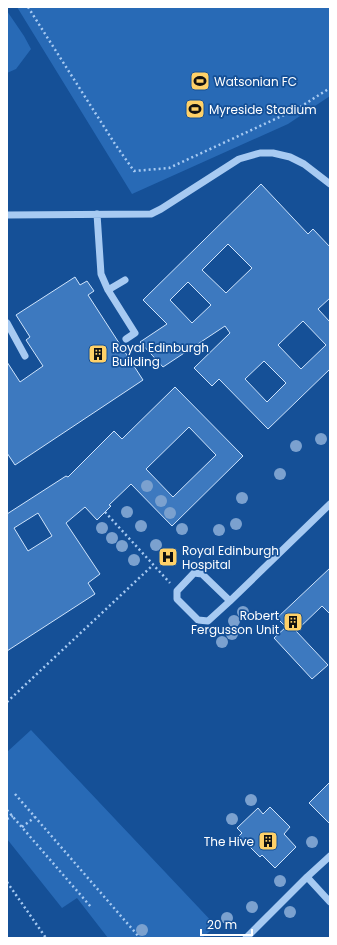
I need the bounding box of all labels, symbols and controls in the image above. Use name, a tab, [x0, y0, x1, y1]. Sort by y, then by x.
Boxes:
sports icon: Watsonian FC	[189, 70, 211, 92]
place label: Watsonian FC	[214, 73, 297, 90]
sports icon: Myreside Stadium	[184, 98, 206, 120]
place label: Myreside Stadium	[209, 101, 317, 118]
place label: Royal Edinburgh Building	[112, 339, 209, 370]
building icon: Royal Edinburgh Building	[87, 343, 109, 365]
place label: Royal Edinburgh Hospital	[182, 542, 279, 573]
hospital icon: Royal Edinburgh Hospital	[157, 546, 179, 568]
place label: Robert Fergusson Unit	[191, 607, 279, 638]
building icon: Robert Fergusson Unit	[282, 611, 304, 633]
building icon: The Hive	[257, 830, 279, 852]
place label: The Hive	[204, 833, 254, 850]
scale bar	[201, 911, 252, 937]
text: 20 m	[207, 916, 237, 933]

